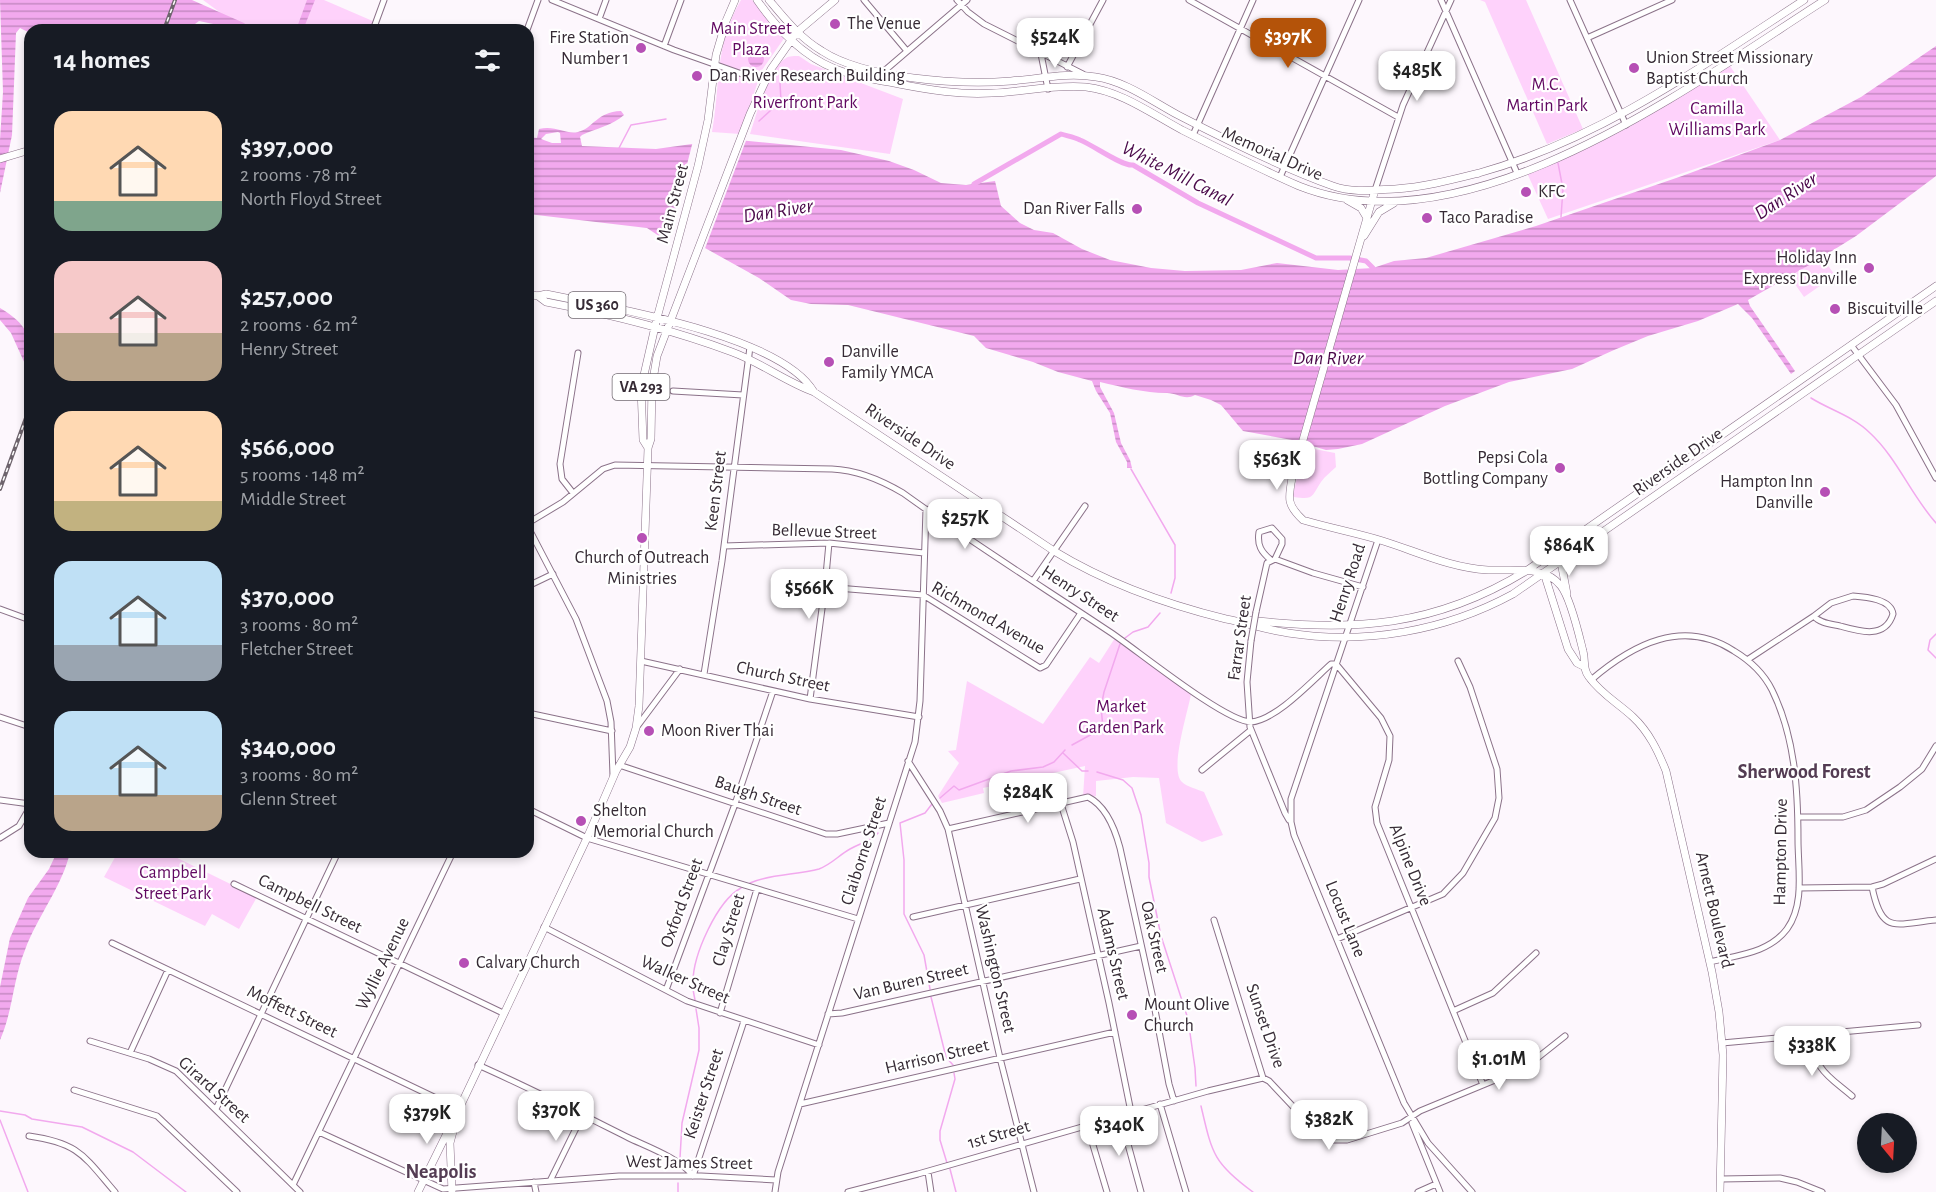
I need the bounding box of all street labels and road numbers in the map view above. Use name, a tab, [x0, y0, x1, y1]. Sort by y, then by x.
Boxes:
street label: Memorial Drive	[1219, 124, 1325, 184]
street label: Main Street	[654, 162, 692, 246]
road number: US 360	[568, 292, 626, 318]
road number: VA 293	[612, 374, 670, 400]
street label: Riverside Drive	[862, 400, 958, 474]
street label: Riverside Drive	[1630, 425, 1726, 499]
street label: Keen Street	[702, 450, 730, 532]
street label: Bellevue Street	[771, 521, 877, 543]
street label: Henry Road	[1327, 541, 1369, 625]
street label: Henry Street	[1038, 562, 1122, 626]
street label: Richmond Avenue	[928, 578, 1048, 658]
street label: Farrar Street	[1225, 594, 1255, 682]
street label: Church Street	[735, 658, 832, 696]
street label: Baugh Street	[712, 773, 804, 819]
street label: Claiborne Street	[838, 794, 890, 908]
street label: Hampton Drive	[1771, 798, 1791, 906]
street label: Alpine Drive	[1385, 822, 1435, 908]
street label: Arnett Boulevard	[1692, 850, 1736, 970]
street label: Oxford Street	[658, 856, 707, 950]
street label: Campbell Street	[255, 871, 365, 937]
street label: Locust Lane	[1322, 878, 1368, 960]
street label: Clay Street	[709, 891, 749, 968]
street label: Oak Street	[1137, 899, 1171, 975]
street label: Washington Street	[972, 903, 1019, 1035]
street label: Adams Street	[1094, 906, 1132, 1002]
street label: Wyllie Avenue	[353, 915, 413, 1013]
street label: Walker Street	[638, 952, 732, 1008]
street label: Van Buren Street	[852, 960, 970, 1004]
street label: Moffett Street	[244, 982, 340, 1042]
street label: Sunset Drive	[1242, 982, 1288, 1070]
street label: Harrison Street	[883, 1036, 991, 1078]
street label: Keister Street	[681, 1046, 727, 1141]
street label: Girard Street	[175, 1053, 253, 1127]
street label: 1st Street	[966, 1117, 1032, 1152]
street label: West James Street	[625, 1153, 753, 1173]

